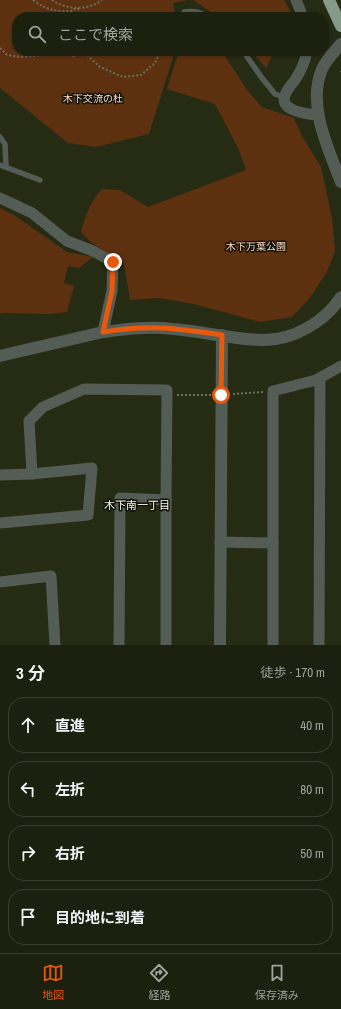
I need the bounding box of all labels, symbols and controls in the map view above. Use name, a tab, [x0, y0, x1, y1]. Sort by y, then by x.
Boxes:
search box	[12, 12, 329, 56]
icon: search	[26, 23, 48, 45]
text: ここで検索	[58, 24, 133, 45]
park label: 木下交流の杜	[63, 92, 123, 105]
park label: 木下万葉公園	[226, 240, 286, 253]
route end	[104, 253, 122, 271]
route start	[212, 386, 230, 404]
district label: 木下南一丁目	[104, 498, 170, 512]
text: 3 分	[16, 661, 45, 684]
text: 徒歩 · 170 m	[260, 664, 325, 681]
icon: ahead	[17, 714, 39, 736]
text: 直進	[55, 715, 85, 736]
text: 40 m	[300, 717, 324, 734]
icon: left	[17, 778, 39, 800]
text: 左折	[55, 779, 85, 800]
text: 80 m	[300, 781, 324, 798]
icon: right	[17, 842, 39, 864]
text: 右折	[55, 843, 85, 864]
text: 50 m	[300, 845, 324, 862]
icon: arrive	[17, 906, 39, 928]
text: 目的地に到着	[55, 907, 145, 928]
tab: 地図	[42, 962, 64, 1002]
tab: 経路	[148, 962, 170, 1002]
tab: 保存済み	[255, 962, 299, 1002]

